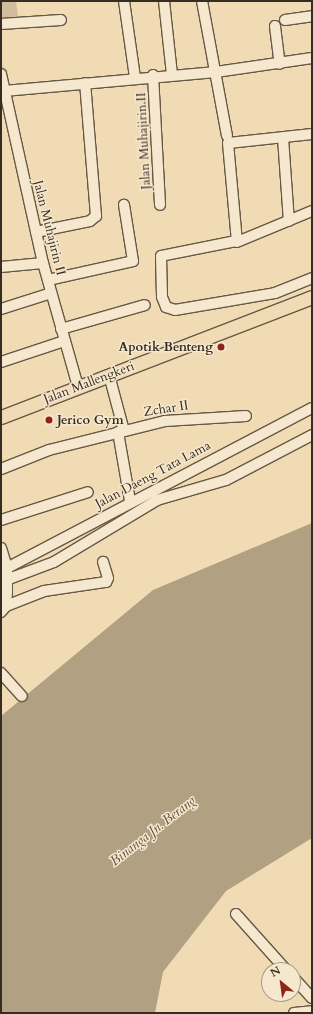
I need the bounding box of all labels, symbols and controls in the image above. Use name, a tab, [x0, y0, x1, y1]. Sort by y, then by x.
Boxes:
street label: Jalan Muhajirin.II	[134, 92, 154, 190]
street label: Jalan Muhajirin II	[30, 179, 68, 277]
place label: Apotik Benteng	[118, 339, 213, 355]
marker: Apotik Benteng	[216, 342, 226, 352]
street label: Jalan Mallengkeri	[41, 358, 137, 408]
street label: Zchar II	[143, 398, 189, 420]
place label: Jerico Gym	[57, 412, 124, 428]
marker: Jerico Gym	[44, 415, 54, 425]
street label: Jalan Daeng Tata Lama	[93, 438, 213, 512]
water label: Binanga Jn. Berang	[107, 792, 199, 870]
north arrow	[261, 962, 301, 1002]
text: N	[268, 963, 283, 981]

